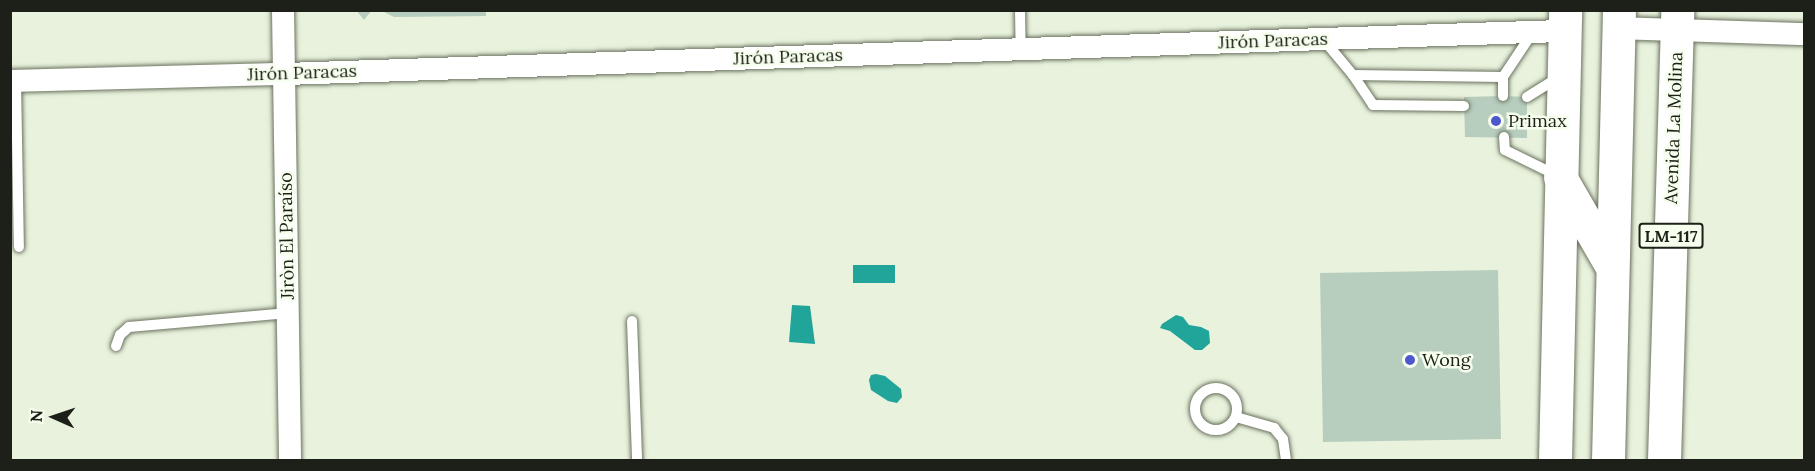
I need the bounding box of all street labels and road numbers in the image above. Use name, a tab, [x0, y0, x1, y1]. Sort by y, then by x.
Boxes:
street label: Jirón Paracas	[1218, 28, 1328, 54]
street label: Jirón Paracas	[733, 44, 843, 70]
street label: Avenida La Molina	[1661, 51, 1687, 205]
street label: Jirón Paracas	[247, 60, 357, 86]
street label: Jiròn El Paraíso	[275, 172, 299, 300]
road number: LM-117	[1638, 223, 1704, 249]

